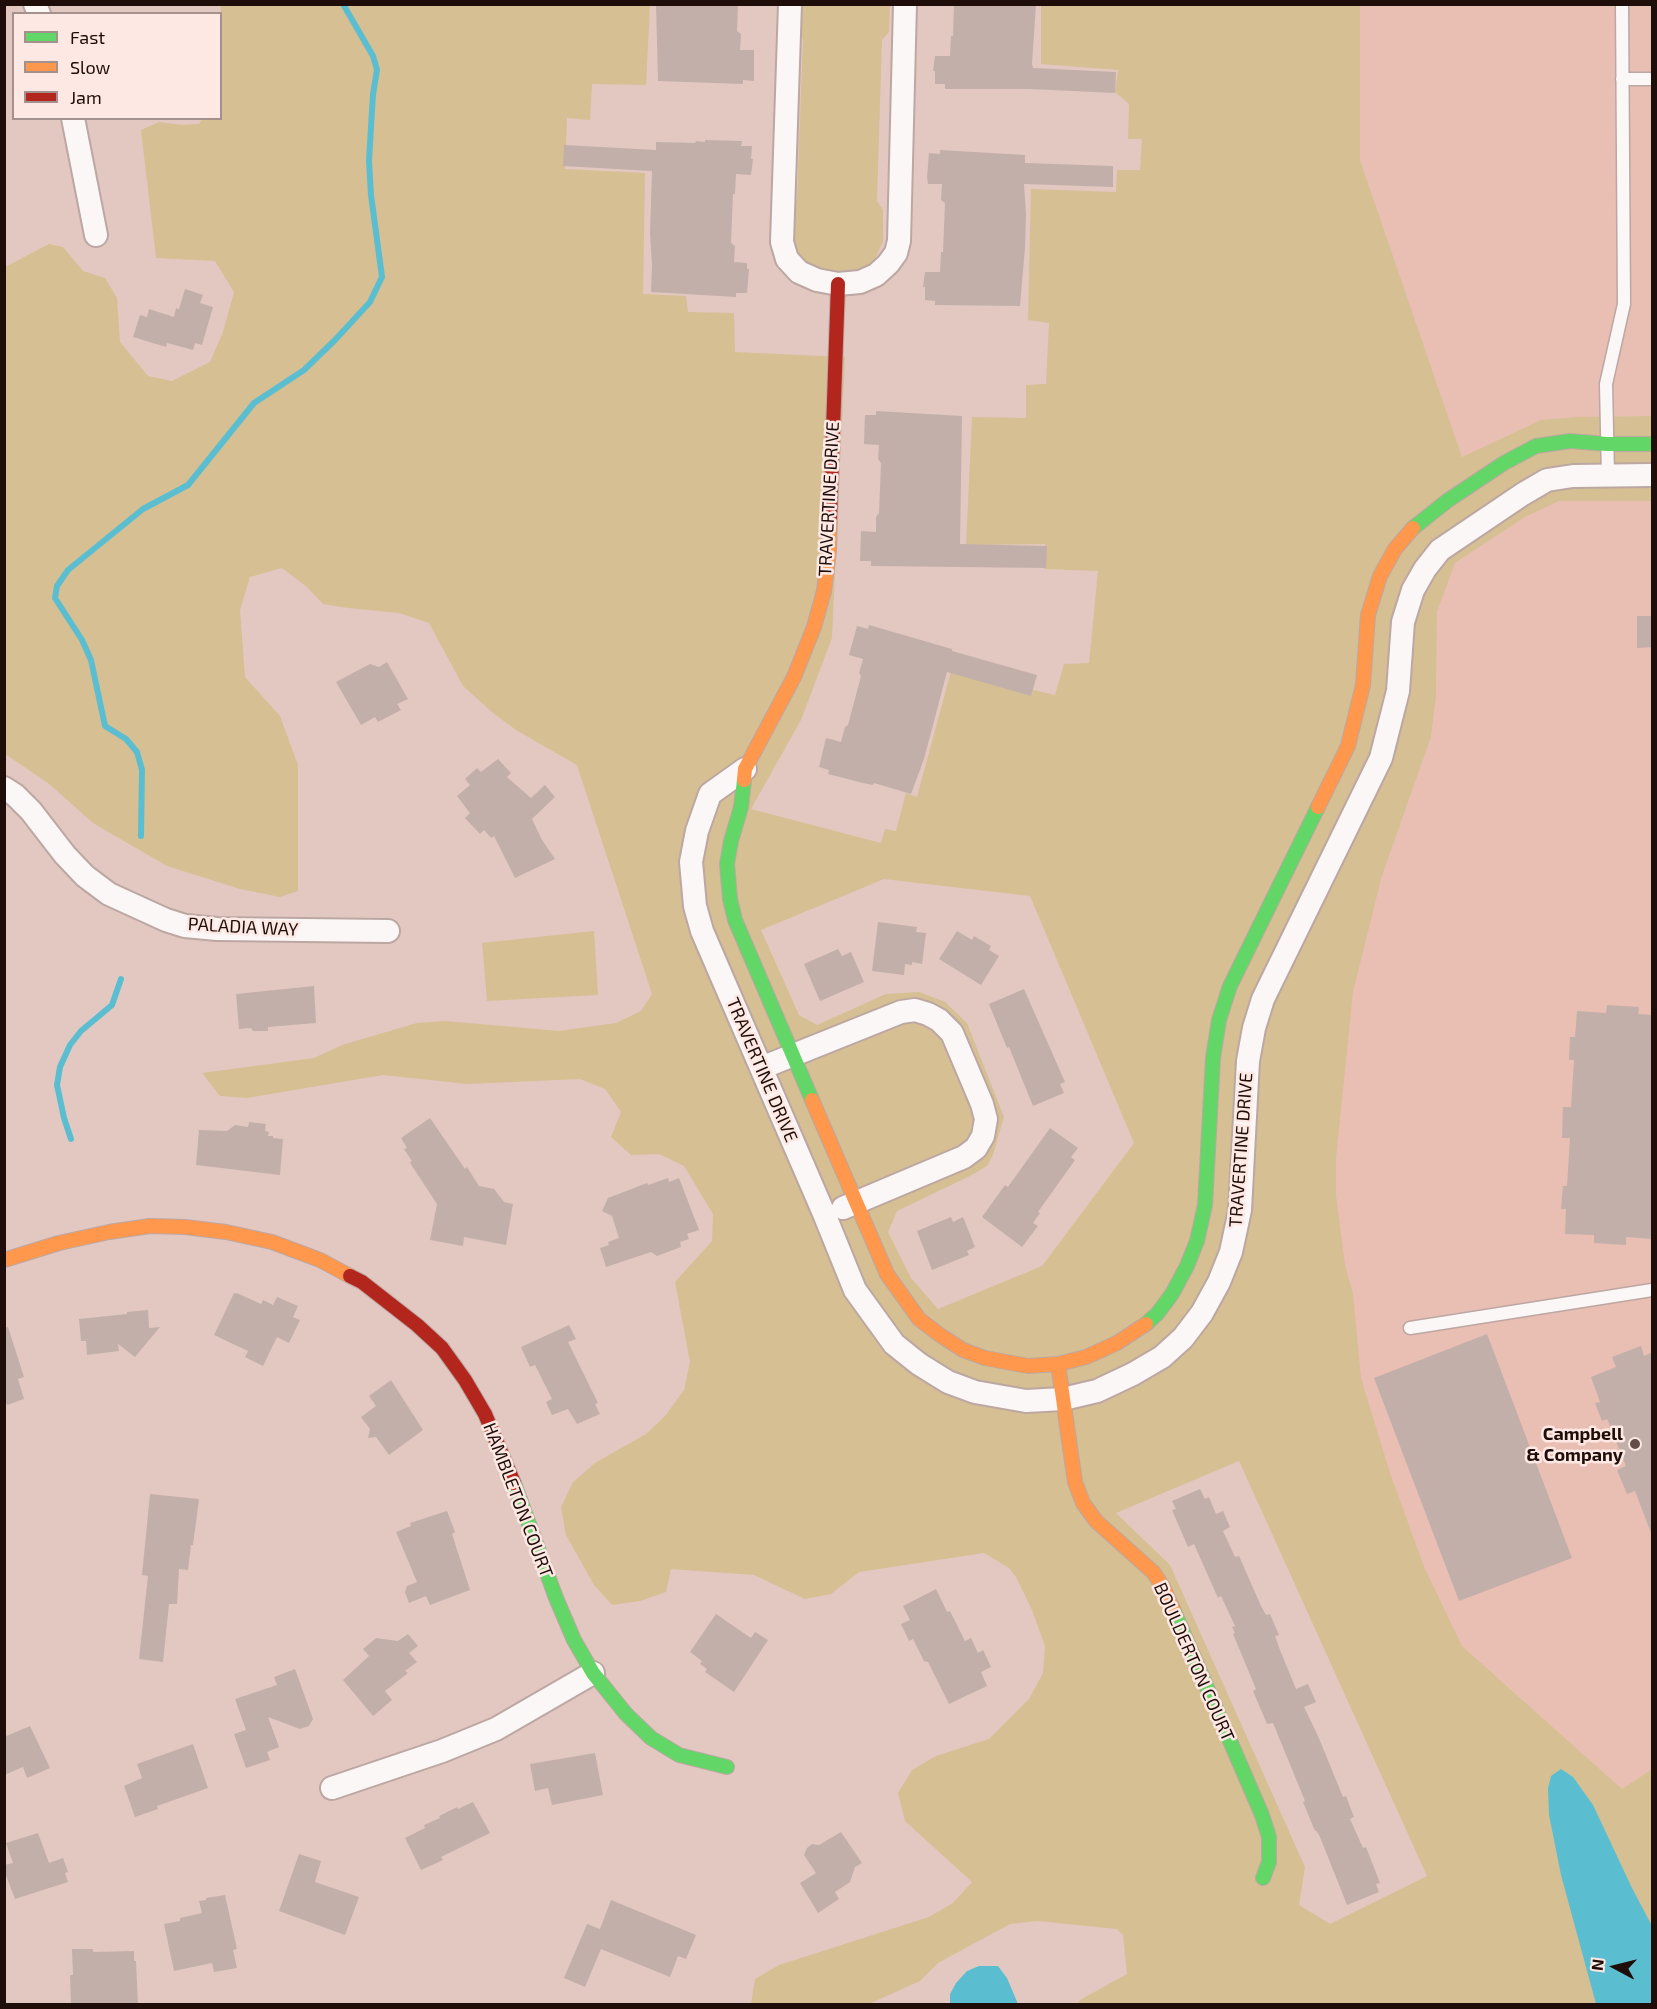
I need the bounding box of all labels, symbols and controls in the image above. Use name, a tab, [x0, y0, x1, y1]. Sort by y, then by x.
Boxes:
legend	[12, 12, 222, 120]
text: Fast	[70, 26, 105, 48]
text: Slow	[70, 56, 110, 78]
text: Jam	[70, 86, 102, 108]
street label: TRAVERTINE DRIVE	[814, 421, 844, 577]
street label: PALADIA WAY	[187, 913, 299, 941]
street label: TRAVERTINE DRIVE	[722, 994, 802, 1146]
street label: TRAVERTINE DRIVE	[1225, 1072, 1257, 1228]
street label: HAMBLETON COURT	[479, 1420, 557, 1580]
place label: Campbell & Company	[1526, 1423, 1623, 1466]
marker: Campbell & Company	[1628, 1437, 1642, 1451]
street label: BOULDERTON COURT	[1149, 1579, 1239, 1745]
north arrow	[1585, 1937, 1645, 1997]
text: N	[1587, 1958, 1607, 1972]

